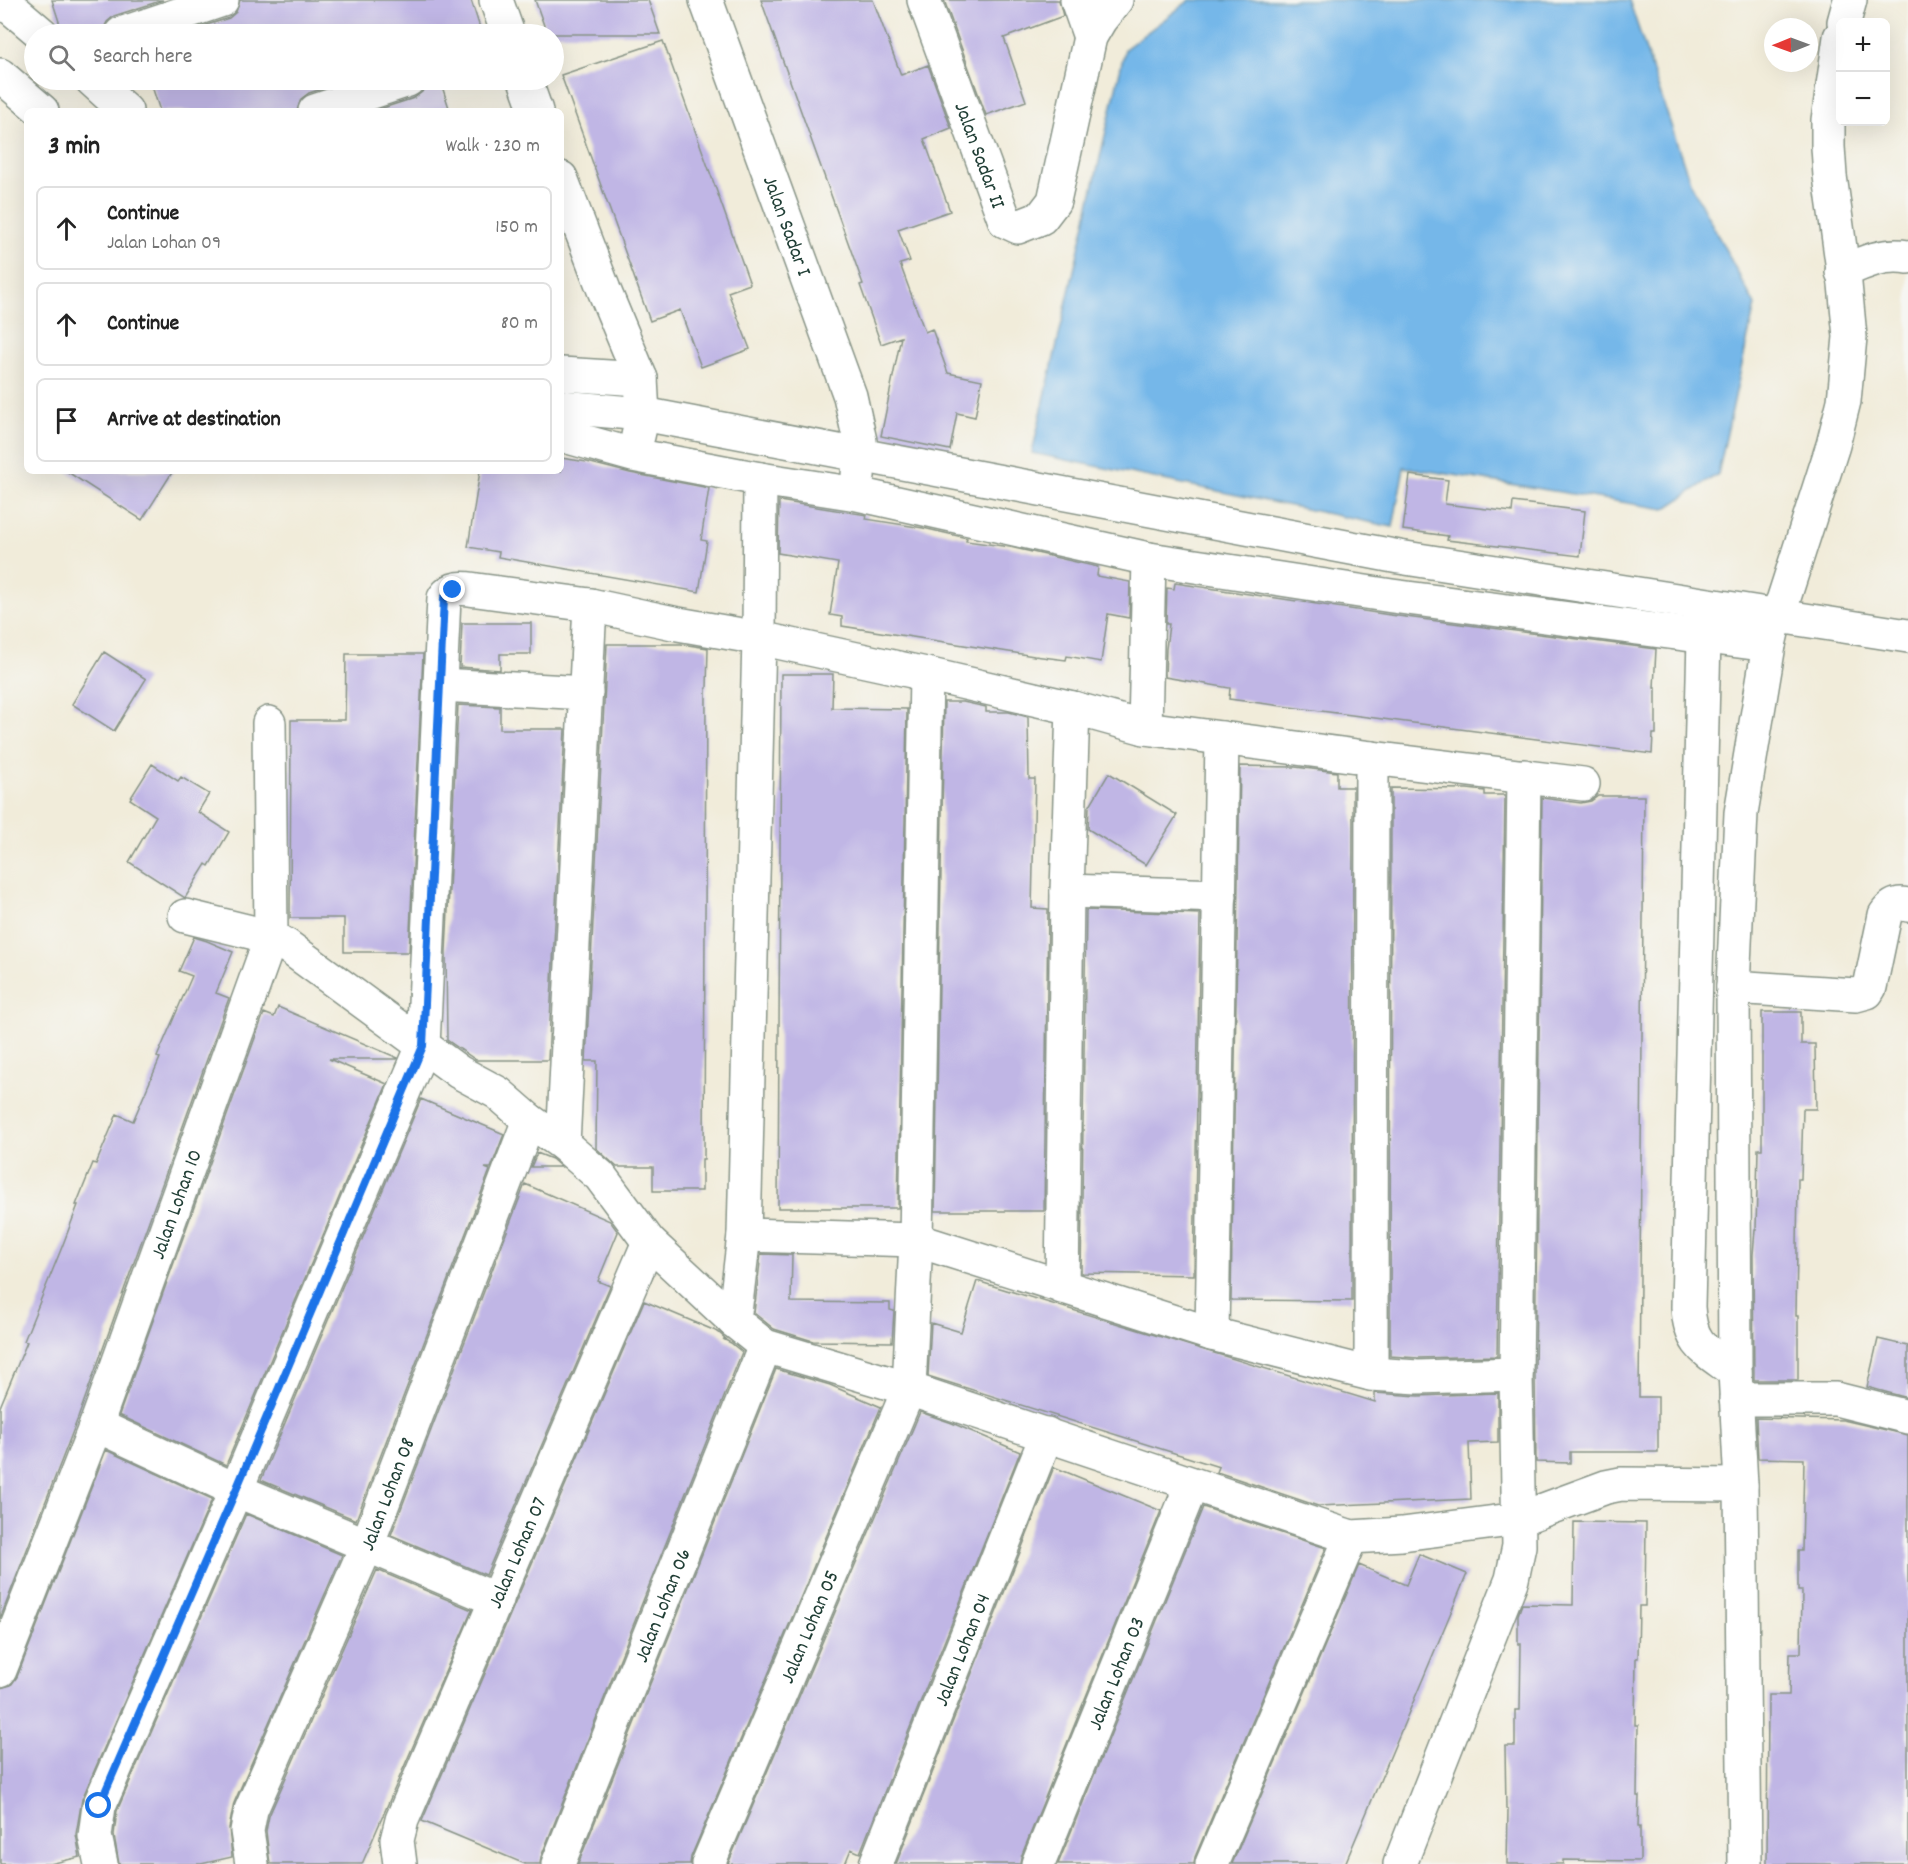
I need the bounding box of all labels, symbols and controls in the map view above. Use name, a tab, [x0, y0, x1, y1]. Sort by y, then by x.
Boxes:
north arrow	[1764, 18, 1818, 72]
map controls	[1836, 18, 1890, 126]
button: +	[1836, 18, 1890, 72]
search box	[24, 24, 564, 90]
icon: search	[45, 41, 78, 74]
text: Search here	[93, 42, 192, 73]
button: −	[1836, 72, 1890, 126]
street label: Jalan Sadar II	[945, 99, 1011, 214]
text: 3 min	[48, 129, 100, 166]
text: Walk · 230 m	[446, 133, 540, 161]
street label: Jalan Sadar I	[753, 172, 817, 281]
text: Continue	[107, 199, 179, 230]
icon: ahead	[50, 212, 83, 245]
text: 150 m	[495, 214, 538, 242]
text: Jalan Lohan 09	[107, 230, 221, 258]
icon: ahead	[50, 308, 83, 341]
text: Continue	[107, 309, 179, 340]
text: 80 m	[501, 310, 538, 338]
icon: arrive	[50, 404, 83, 437]
text: Arrive at destination	[107, 405, 281, 436]
route end	[439, 576, 465, 602]
street label: Jalan Lohan 10	[145, 1146, 212, 1264]
street label: Jalan Lohan 08	[354, 1434, 425, 1556]
street label: Jalan Lohan 07	[482, 1493, 556, 1614]
street label: Jalan Lohan 06	[628, 1544, 701, 1668]
street label: Jalan Lohan 05	[774, 1566, 849, 1689]
street label: Jalan Lohan 04	[928, 1590, 1000, 1711]
street label: Jalan Lohan 03	[1082, 1613, 1155, 1735]
route start	[85, 1792, 111, 1818]

